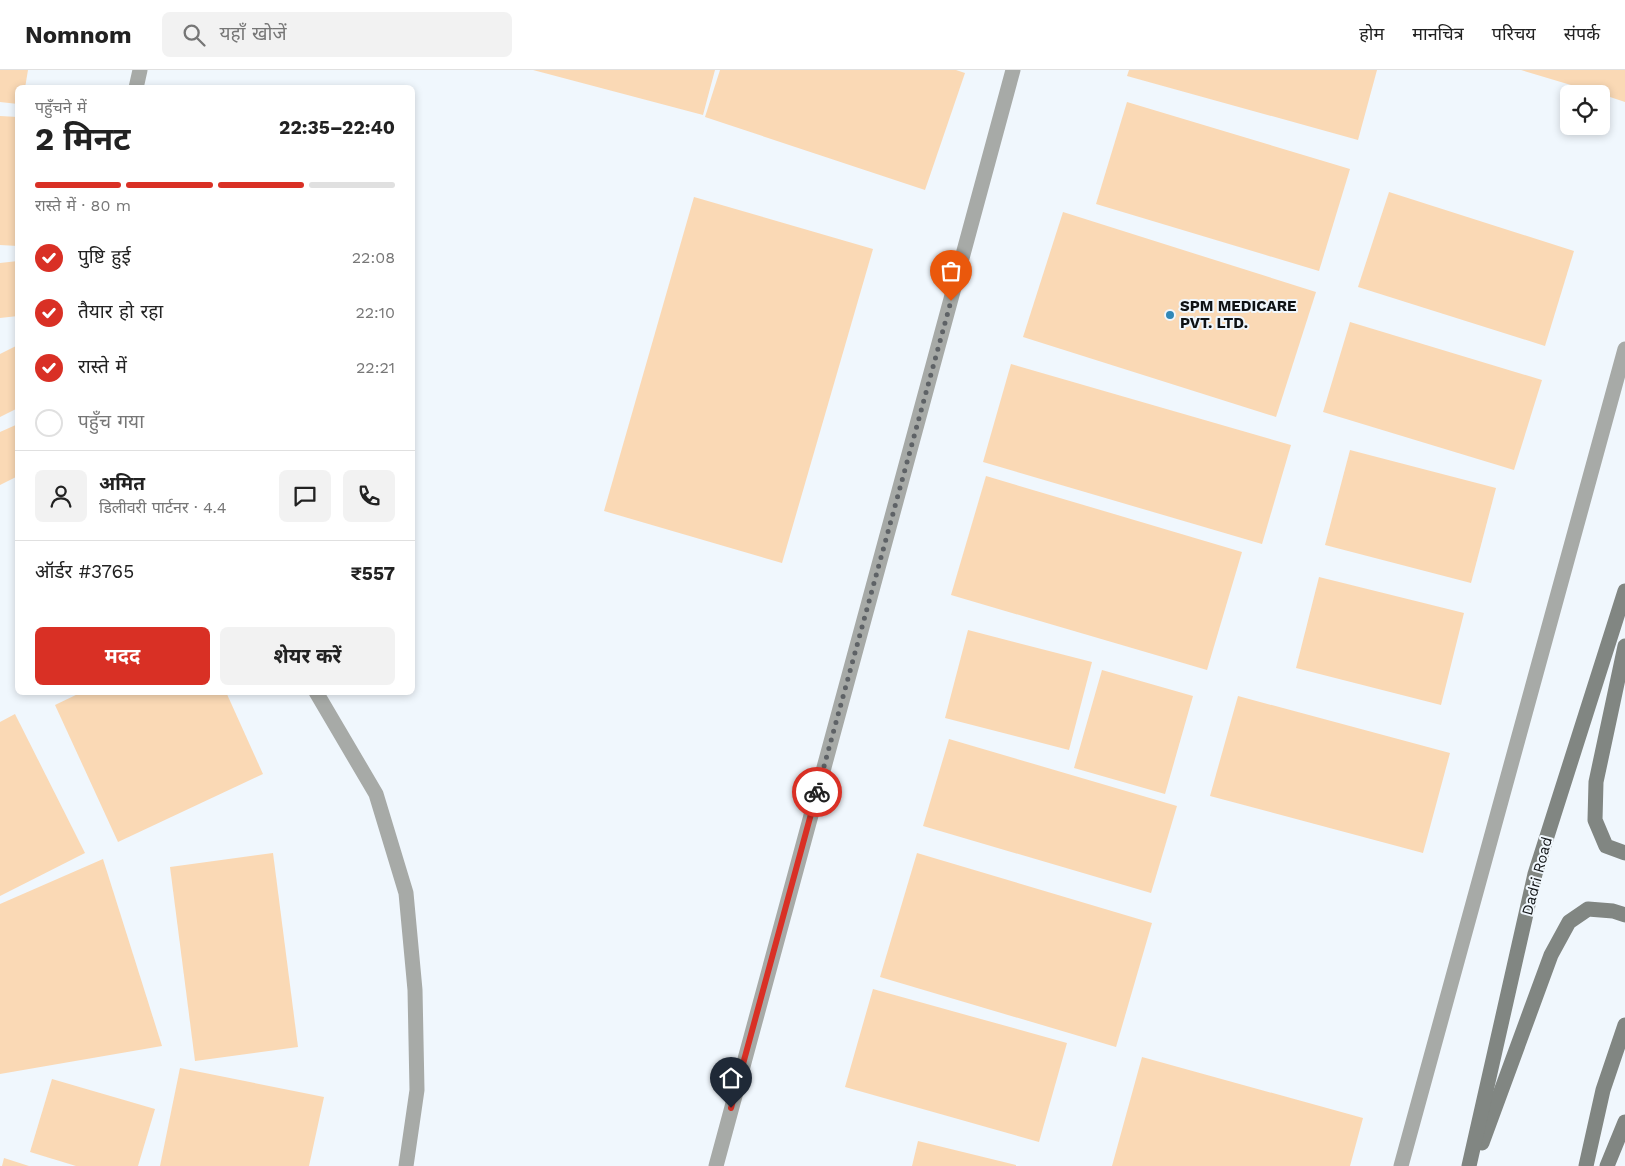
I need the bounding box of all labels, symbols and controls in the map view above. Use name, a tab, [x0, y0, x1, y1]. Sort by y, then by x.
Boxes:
search box	[162, 12, 512, 57]
text: Nomnom	[25, 21, 132, 49]
icon: search	[180, 21, 208, 49]
text: यहाँ खोजें	[220, 22, 287, 45]
text: होम	[1359, 23, 1384, 44]
text: मानचित्र	[1412, 23, 1464, 44]
text: परिचय	[1492, 23, 1536, 44]
text: संपर्क	[1564, 23, 1600, 44]
map controls	[1560, 85, 1610, 135]
button: locate	[1560, 85, 1610, 135]
text: पहुँचने में	[35, 98, 87, 117]
text: 22:35–22:40	[279, 116, 395, 139]
text: 2 मिनट	[35, 120, 130, 158]
text: रास्ते में · 80 m	[35, 196, 131, 215]
icon: check	[35, 244, 63, 272]
text: पुष्टि हुई	[78, 245, 131, 268]
text: 22:08	[352, 248, 395, 267]
pin	[930, 250, 972, 301]
icon: bag	[937, 257, 965, 285]
place label: SPM MEDICARE PVT. LTD.	[1180, 297, 1296, 332]
icon: check	[35, 299, 63, 327]
text: तैयार हो रहा	[78, 300, 163, 323]
text: 22:10	[355, 303, 395, 322]
marker: SPM MEDICARE PVT. LTD.	[1164, 309, 1176, 321]
icon: check	[35, 354, 63, 382]
text: रास्ते में	[78, 355, 127, 378]
text: 22:21	[356, 358, 395, 377]
text: पहुँच गया	[78, 410, 144, 433]
button: person	[35, 470, 87, 522]
button: chat	[279, 470, 331, 522]
button: phone	[343, 470, 395, 522]
text: अमित	[99, 472, 145, 495]
text: डिलीवरी पार्टनर · 4.4	[99, 498, 226, 517]
text: ऑर्डर #3765	[35, 560, 134, 583]
text: ₹557	[350, 562, 395, 585]
button: मदद	[35, 627, 210, 685]
button: शेयर करें	[220, 627, 395, 685]
courier	[792, 767, 842, 817]
icon: bike	[803, 778, 831, 806]
street label: Dadri Road	[1518, 835, 1556, 917]
pin	[710, 1057, 752, 1108]
icon: home	[717, 1064, 745, 1092]

